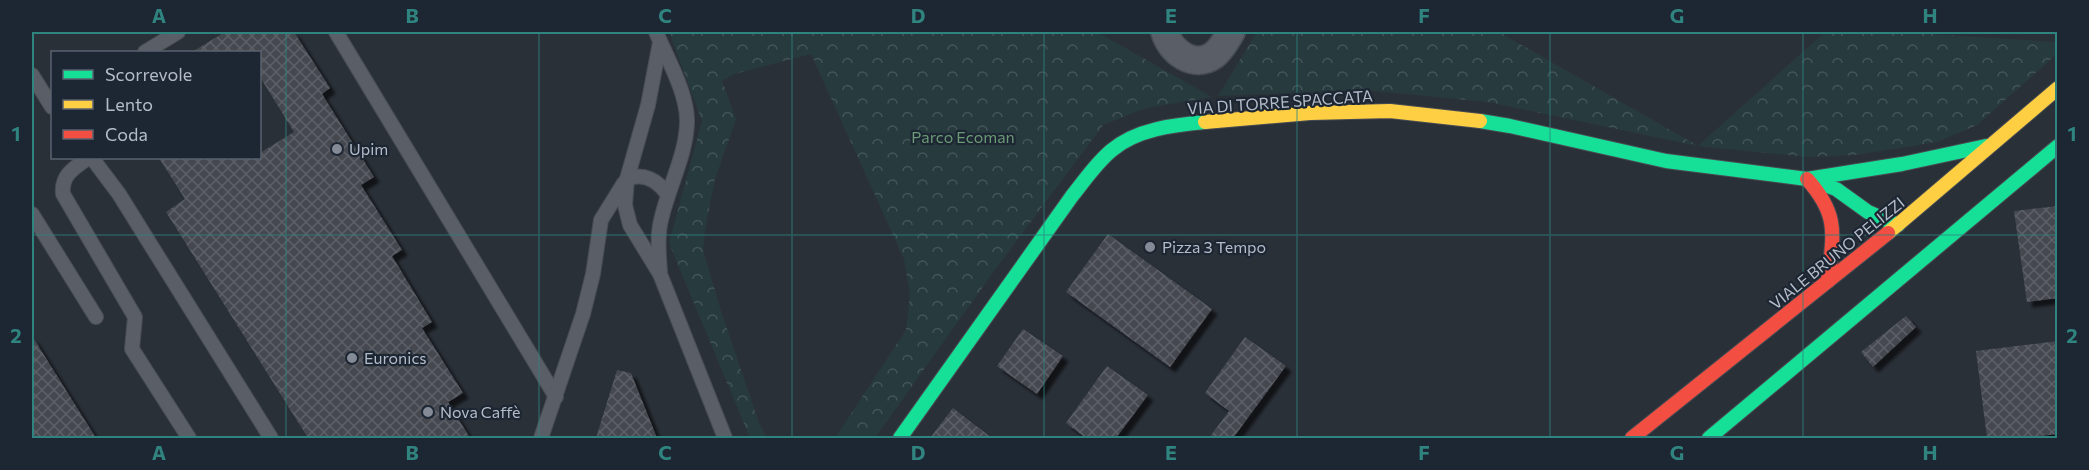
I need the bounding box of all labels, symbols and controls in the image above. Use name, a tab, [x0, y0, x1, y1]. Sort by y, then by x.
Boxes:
text: A	[152, 3, 166, 27]
text: B	[405, 3, 419, 27]
text: C	[658, 3, 672, 27]
text: D	[911, 3, 925, 27]
text: E	[1165, 3, 1177, 27]
text: F	[1418, 3, 1430, 27]
text: G	[1670, 3, 1684, 27]
text: H	[1923, 3, 1938, 27]
legend	[51, 51, 261, 159]
text: Scorrevole	[105, 63, 192, 85]
street label: VIA DI TORRE SPACCATA	[1186, 86, 1374, 117]
text: Lento	[105, 93, 153, 115]
text: 1	[11, 121, 21, 145]
text: 1	[2067, 121, 2077, 145]
text: Coda	[105, 123, 148, 145]
park label: Parco Ecoman	[911, 127, 1015, 146]
place label: Upim	[349, 139, 388, 158]
marker: Upim	[330, 142, 344, 156]
street label: VIALE BRUNO PELIZZI	[1765, 192, 1908, 313]
place label: Pizza 3 Tempo	[1162, 237, 1266, 256]
marker: Pizza 3 Tempo	[1143, 240, 1157, 254]
text: 2	[10, 323, 22, 347]
text: 2	[2066, 323, 2078, 347]
place label: Euronics	[364, 348, 427, 367]
marker: Euronics	[345, 351, 359, 365]
place label: Nova Caffè	[440, 402, 520, 421]
marker: Nova Caffè	[421, 405, 435, 419]
text: A	[152, 440, 166, 464]
text: B	[405, 440, 419, 464]
text: C	[658, 440, 672, 464]
text: D	[911, 440, 925, 464]
text: E	[1165, 440, 1177, 464]
text: F	[1418, 440, 1430, 464]
text: G	[1670, 440, 1684, 464]
text: H	[1923, 440, 1938, 464]

